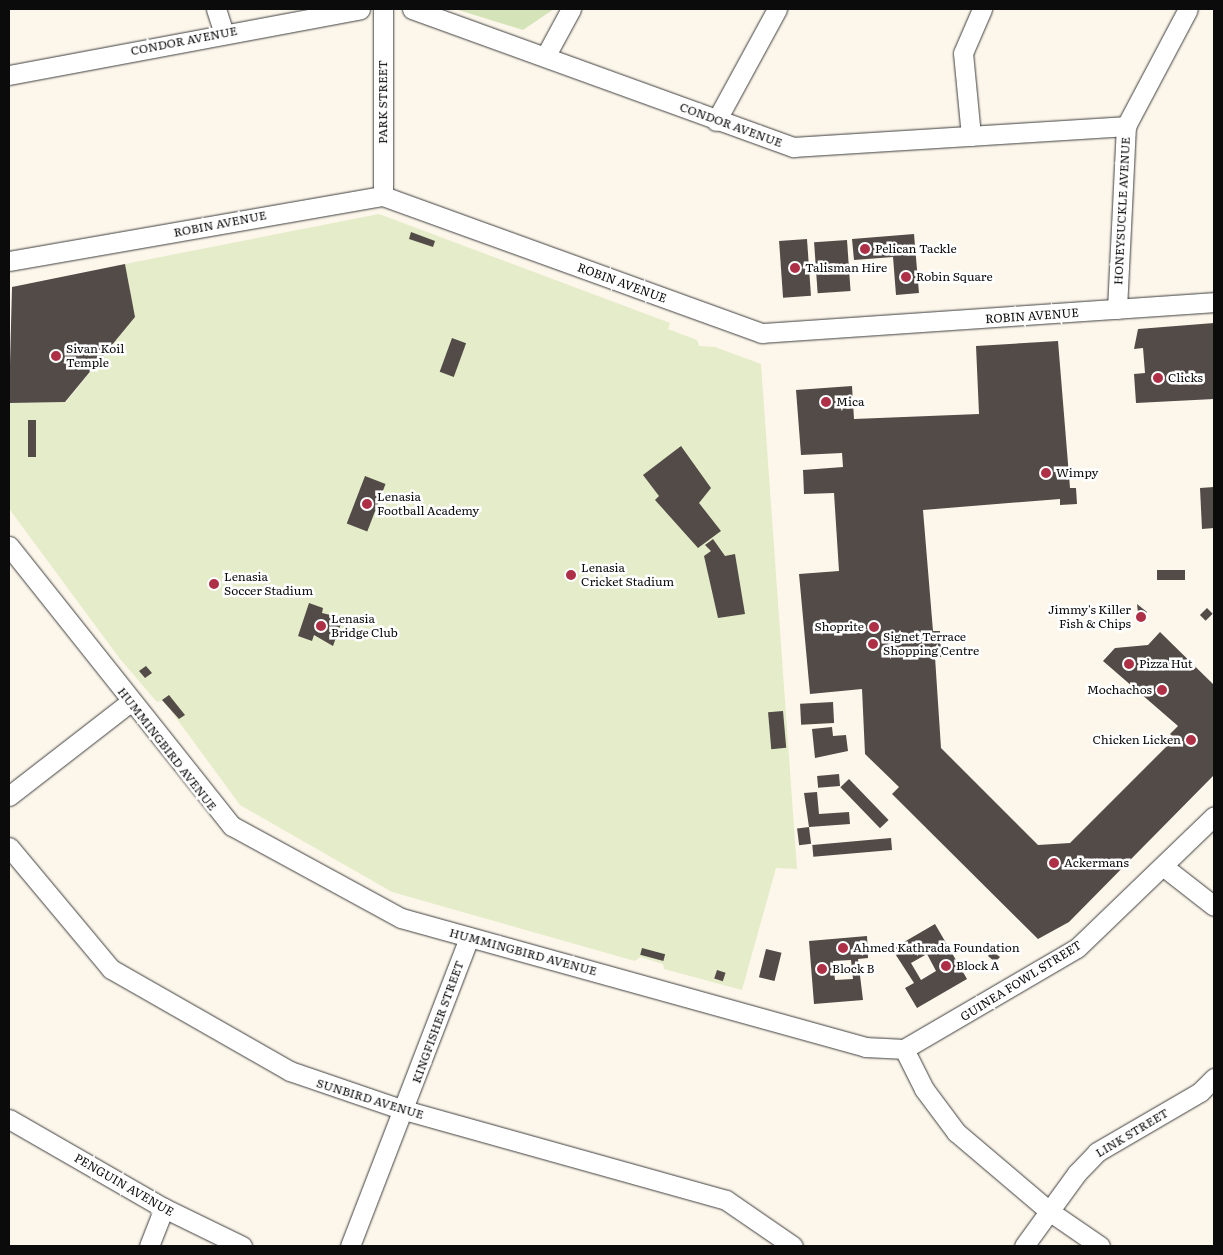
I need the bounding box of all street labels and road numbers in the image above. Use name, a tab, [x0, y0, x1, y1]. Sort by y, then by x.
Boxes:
street label: CONDOR AVENUE	[130, 24, 238, 58]
street label: PARK STREET	[376, 60, 390, 144]
street label: CONDOR AVENUE	[678, 100, 784, 150]
street label: HONEYSUCKLE AVENUE	[1111, 137, 1133, 285]
street label: ROBIN AVENUE	[172, 208, 268, 240]
street label: ROBIN AVENUE	[575, 260, 669, 306]
street label: ROBIN AVENUE	[985, 306, 1079, 326]
street label: HUMMINGBIRD AVENUE	[115, 685, 219, 813]
street label: HUMMINGBIRD AVENUE	[448, 925, 598, 979]
street label: GUINEA FOWL STREET	[958, 938, 1084, 1024]
street label: KINGFISHER STREET	[409, 959, 467, 1085]
street label: SUNBIRD AVENUE	[315, 1076, 425, 1122]
street label: LINK STREET	[1093, 1106, 1171, 1160]
street label: PENGUIN AVENUE	[72, 1151, 176, 1219]

